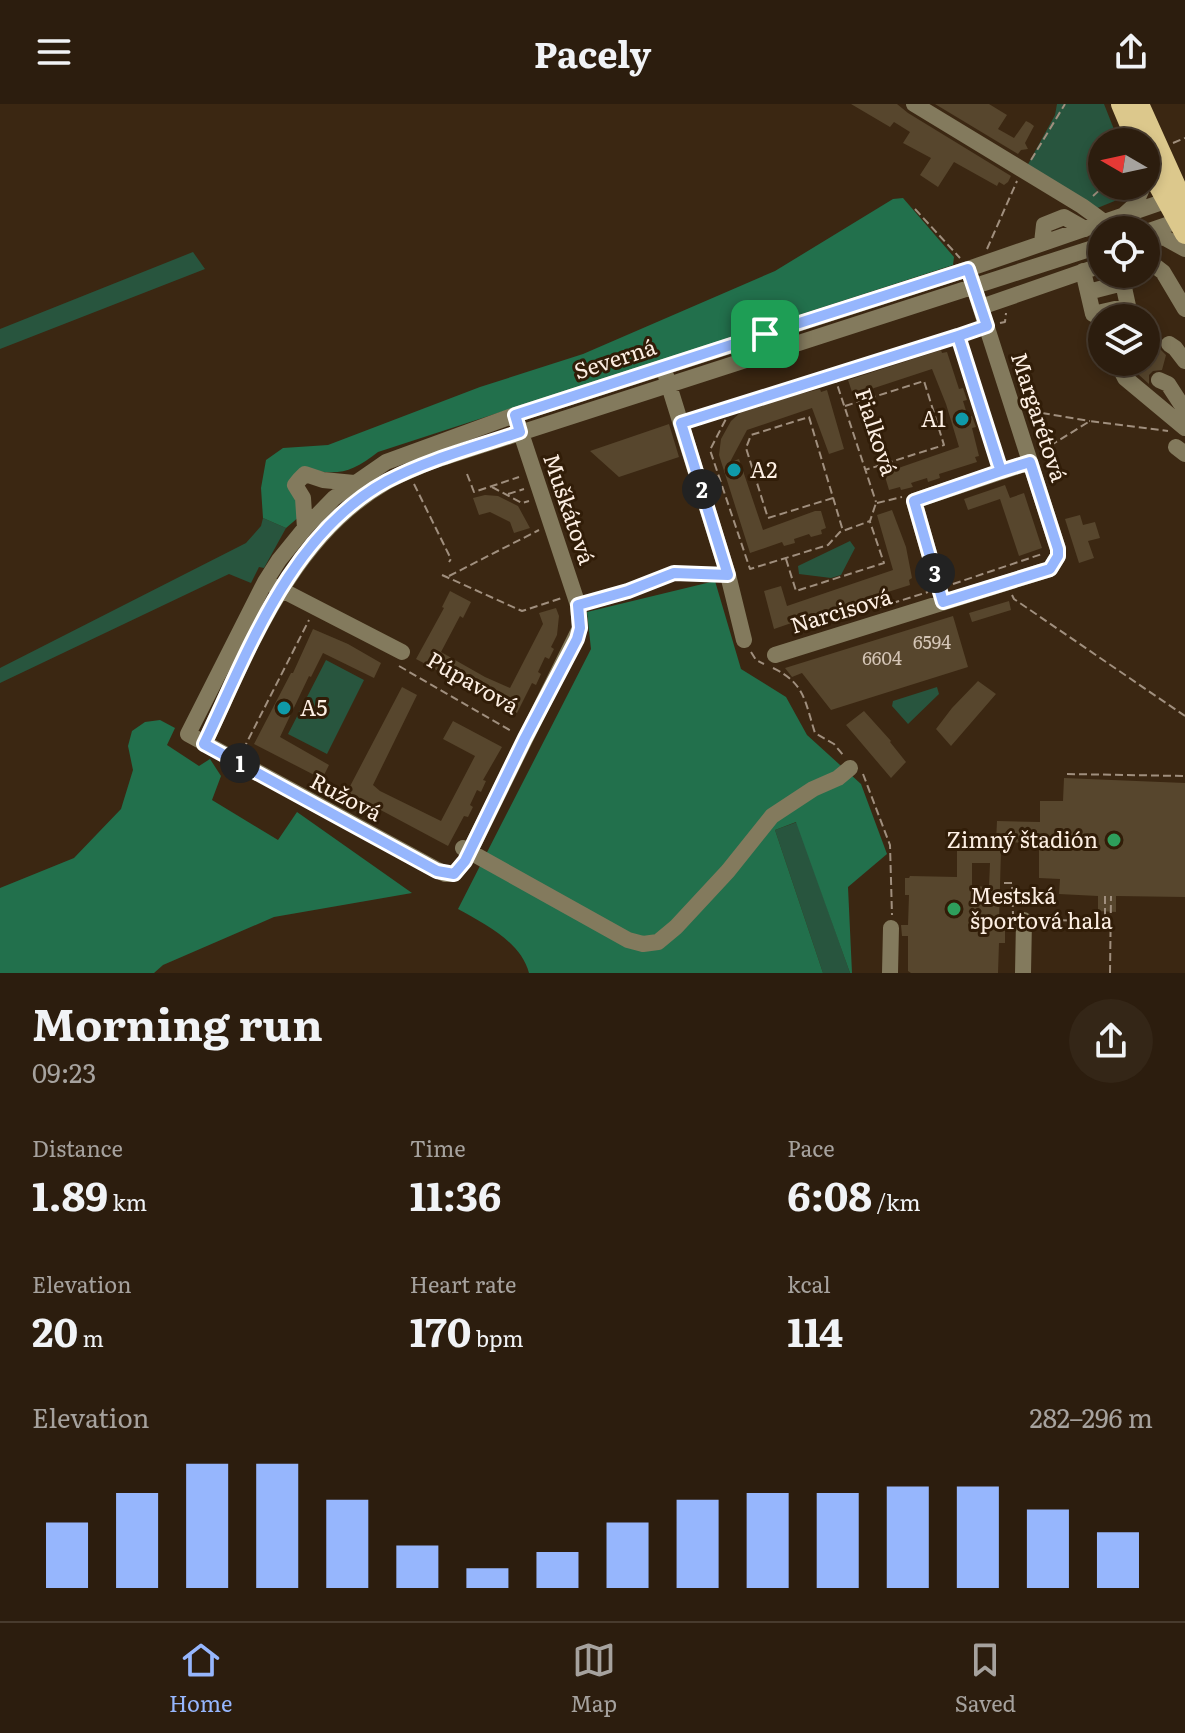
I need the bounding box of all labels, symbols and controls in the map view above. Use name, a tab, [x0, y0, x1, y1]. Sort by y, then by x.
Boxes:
text: Pacely	[534, 26, 651, 79]
icon: menu	[32, 30, 76, 74]
icon: share	[1109, 30, 1153, 74]
north arrow	[1088, 128, 1160, 200]
map controls	[1088, 128, 1160, 376]
button: locate	[1088, 216, 1160, 288]
pin	[731, 300, 799, 368]
button: layers	[1088, 304, 1160, 376]
icon: arrive	[743, 312, 787, 356]
street label: Severná	[569, 329, 660, 386]
street label: Margarétová	[1004, 347, 1077, 486]
street label: Fialková	[848, 384, 907, 480]
place label: A1	[921, 401, 946, 434]
marker: A1	[953, 410, 971, 428]
street label: Muškátová	[536, 449, 605, 569]
place label: A2	[750, 452, 777, 485]
marker: A2	[725, 461, 743, 479]
pin: 2	[682, 469, 722, 509]
text: 2	[696, 472, 708, 505]
pin: 3	[915, 553, 955, 593]
text: 3	[929, 556, 941, 589]
street label: Narcisová	[786, 578, 895, 641]
house number: 6594	[913, 628, 951, 655]
street label: Púpavová	[422, 642, 526, 721]
house number: 6604	[862, 644, 902, 671]
place label: A5	[300, 690, 327, 723]
marker: A5	[275, 699, 293, 717]
pin: 1	[220, 743, 260, 783]
text: 1	[235, 746, 245, 779]
street label: Ružová	[305, 763, 388, 828]
place label: Zimný štadión	[947, 822, 1098, 855]
marker: Zimný štadión	[1105, 831, 1123, 849]
place label: Mestská športová hala	[970, 878, 1113, 936]
marker: Mestská športová hala	[945, 900, 963, 918]
text: Morning run	[32, 989, 323, 1055]
button: share	[1069, 999, 1153, 1083]
text: 09:23	[32, 1052, 96, 1091]
text: Distance	[32, 1131, 123, 1164]
text: Time	[410, 1131, 466, 1164]
text: Pace	[787, 1131, 835, 1164]
text: 1.89	[32, 1164, 108, 1223]
text: 11:36	[410, 1164, 501, 1223]
text: 6:08	[787, 1164, 872, 1223]
text: km	[108, 1185, 147, 1218]
text: /km	[872, 1185, 921, 1218]
text: Elevation	[32, 1267, 131, 1300]
text: Heart rate	[410, 1267, 516, 1300]
text: kcal	[787, 1267, 831, 1300]
text: 20	[32, 1300, 78, 1359]
text: 170	[410, 1300, 471, 1359]
text: 114	[787, 1300, 843, 1359]
text: m	[78, 1321, 104, 1354]
text: bpm	[471, 1321, 524, 1354]
text: Elevation	[32, 1397, 150, 1436]
text: 282–296 m	[1030, 1397, 1153, 1436]
tab: Home	[169, 1638, 232, 1719]
tab: Map	[570, 1638, 617, 1719]
tab: Saved	[955, 1638, 1016, 1719]

